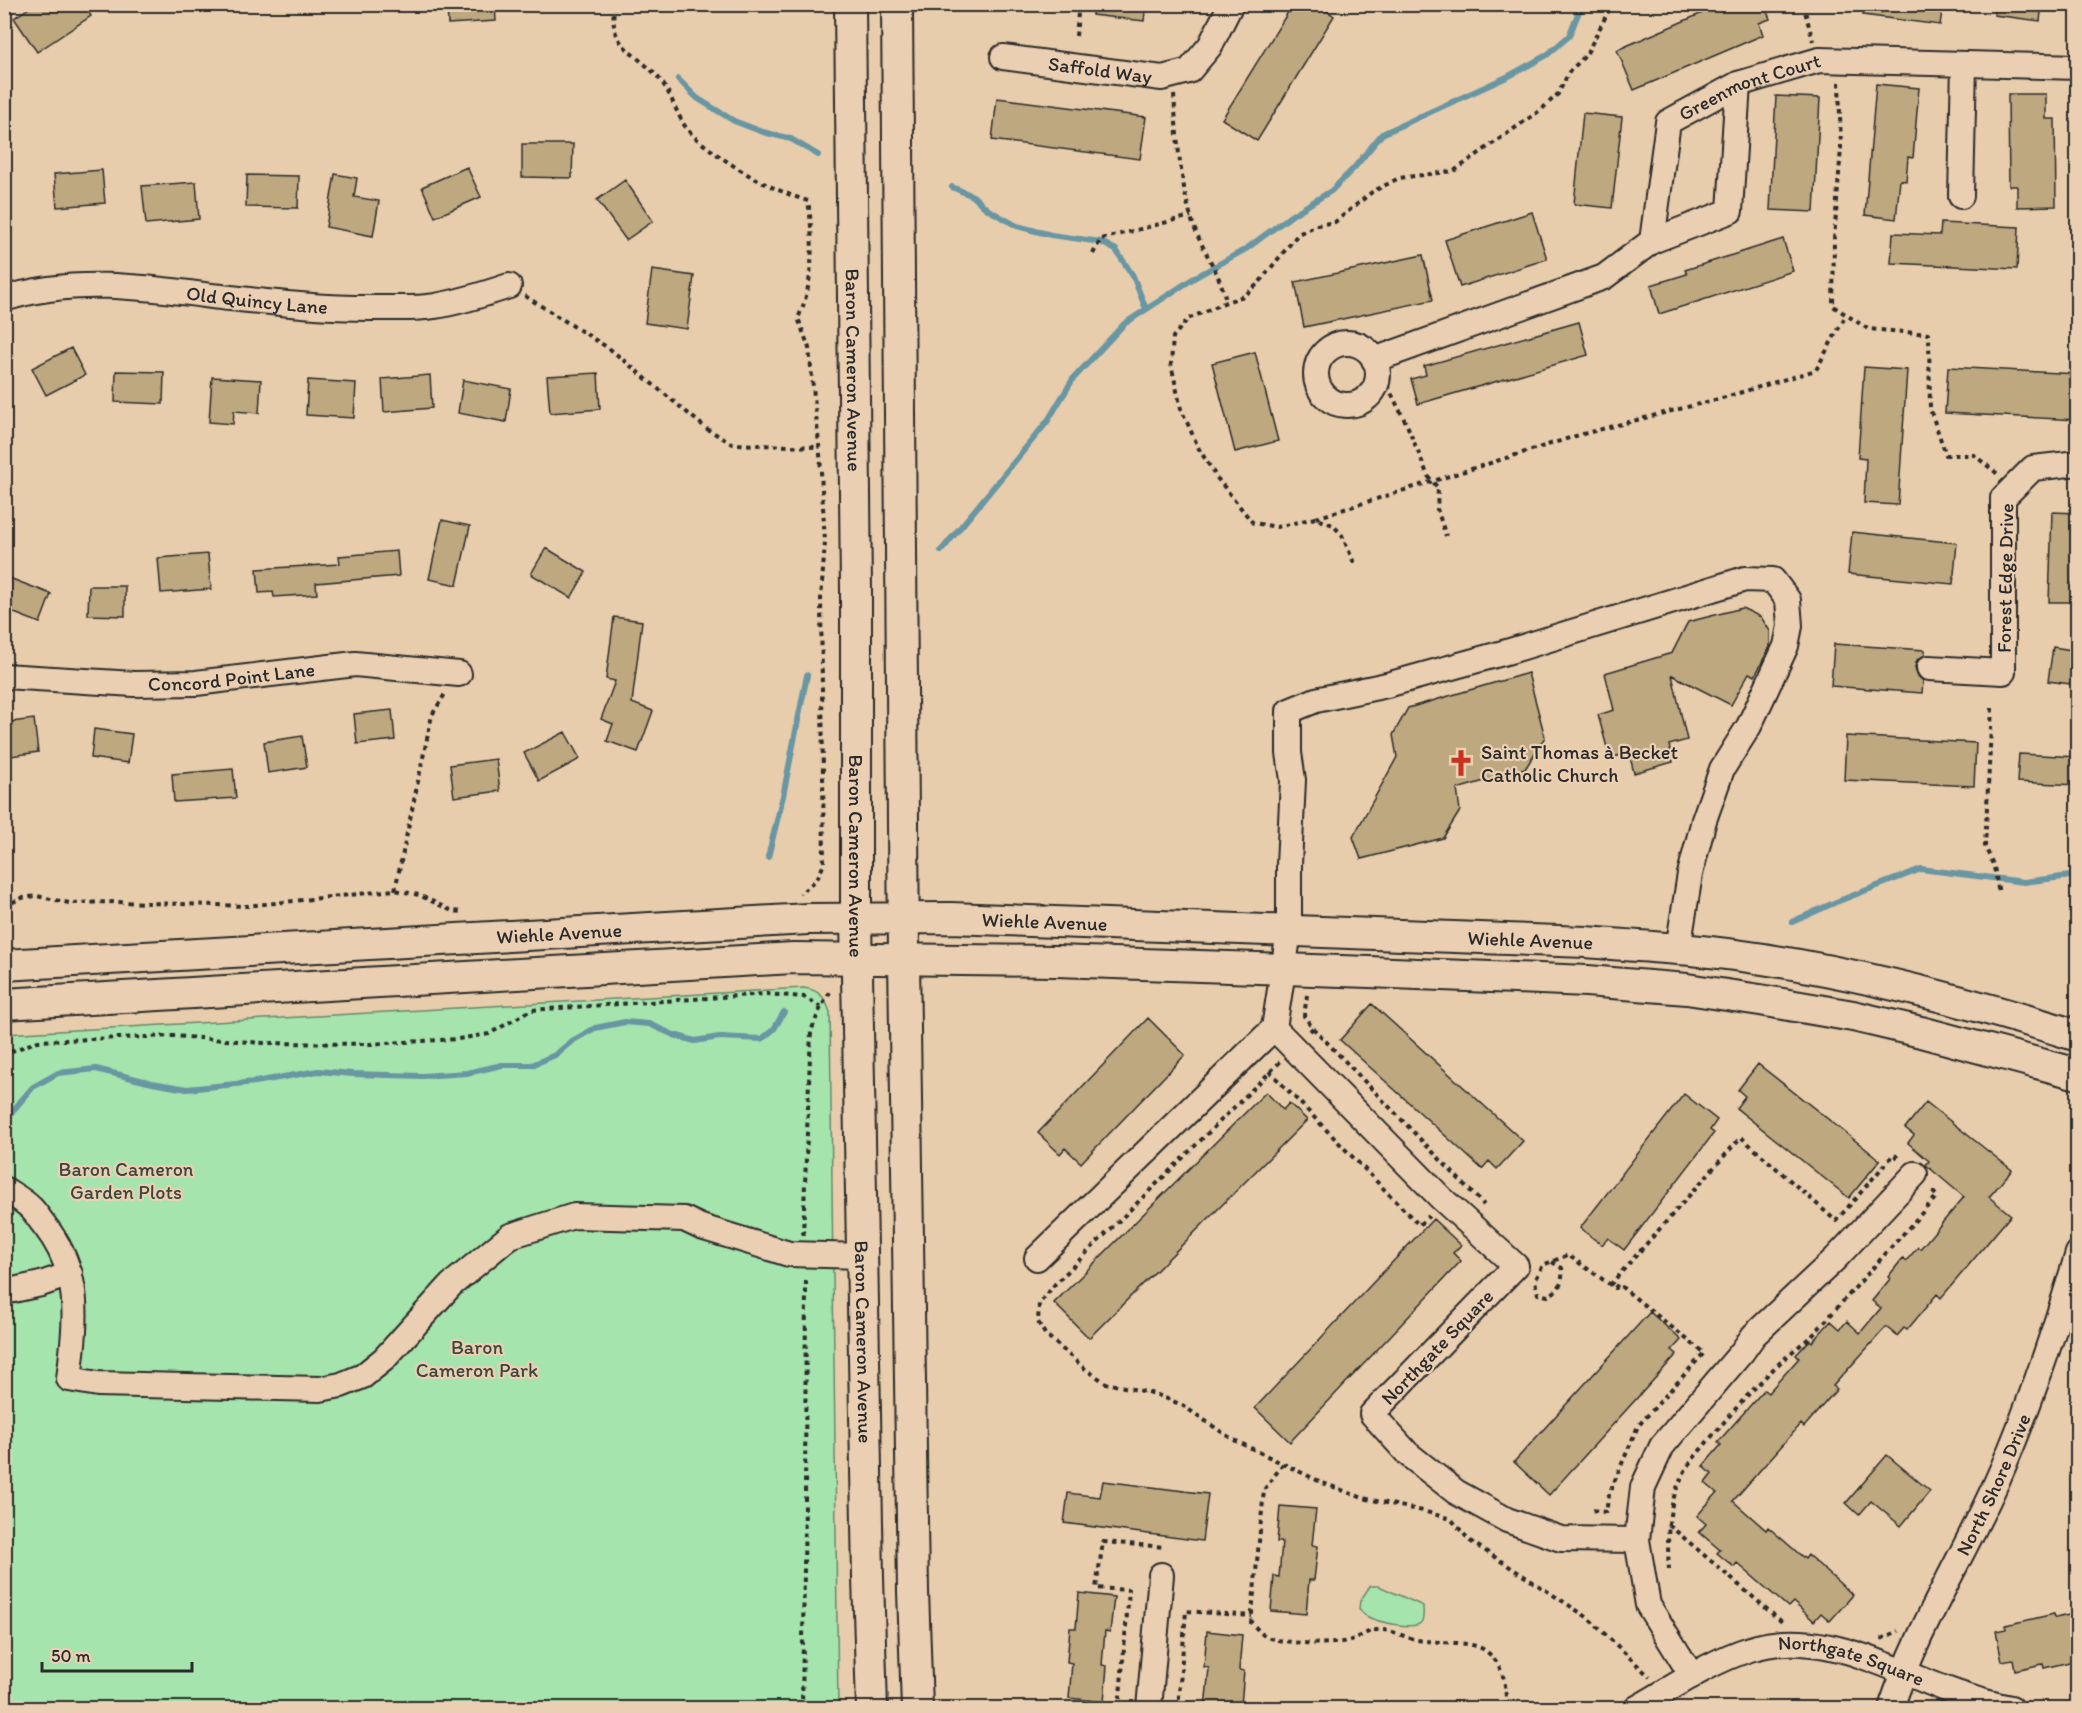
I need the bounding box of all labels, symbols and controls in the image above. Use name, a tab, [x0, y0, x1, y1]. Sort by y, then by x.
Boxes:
street label: Greenmont Court	[1674, 48, 1823, 126]
street label: Saffold Way	[1047, 51, 1154, 89]
street label: Baron Cameron Avenue	[841, 268, 867, 472]
street label: Old Quincy Lane	[185, 281, 328, 319]
street label: Forest Edge Drive	[1992, 503, 2018, 653]
street label: Concord Point Lane	[148, 657, 316, 696]
place label: Saint Thomas à Becket Catholic Church	[1481, 740, 1678, 787]
church icon: Saint Thomas à Becket Catholic Church	[1446, 748, 1476, 778]
street label: Baron Cameron Avenue	[844, 754, 869, 958]
street label: Wiehle Avenue	[981, 907, 1108, 936]
street label: Wiehle Avenue	[496, 918, 623, 949]
street label: Wiehle Avenue	[1467, 926, 1594, 955]
park label: Baron Cameron Garden Plots	[59, 1157, 194, 1204]
street label: Baron Cameron Avenue	[850, 1240, 878, 1444]
street label: Northgate Square	[1376, 1284, 1498, 1410]
park label: Baron Cameron Park	[416, 1335, 538, 1382]
street label: North Shore Drive	[1951, 1410, 2036, 1560]
street label: Northgate Square	[1777, 1630, 1928, 1691]
scale bar	[42, 1635, 192, 1673]
text: 50 m	[51, 1645, 91, 1667]

